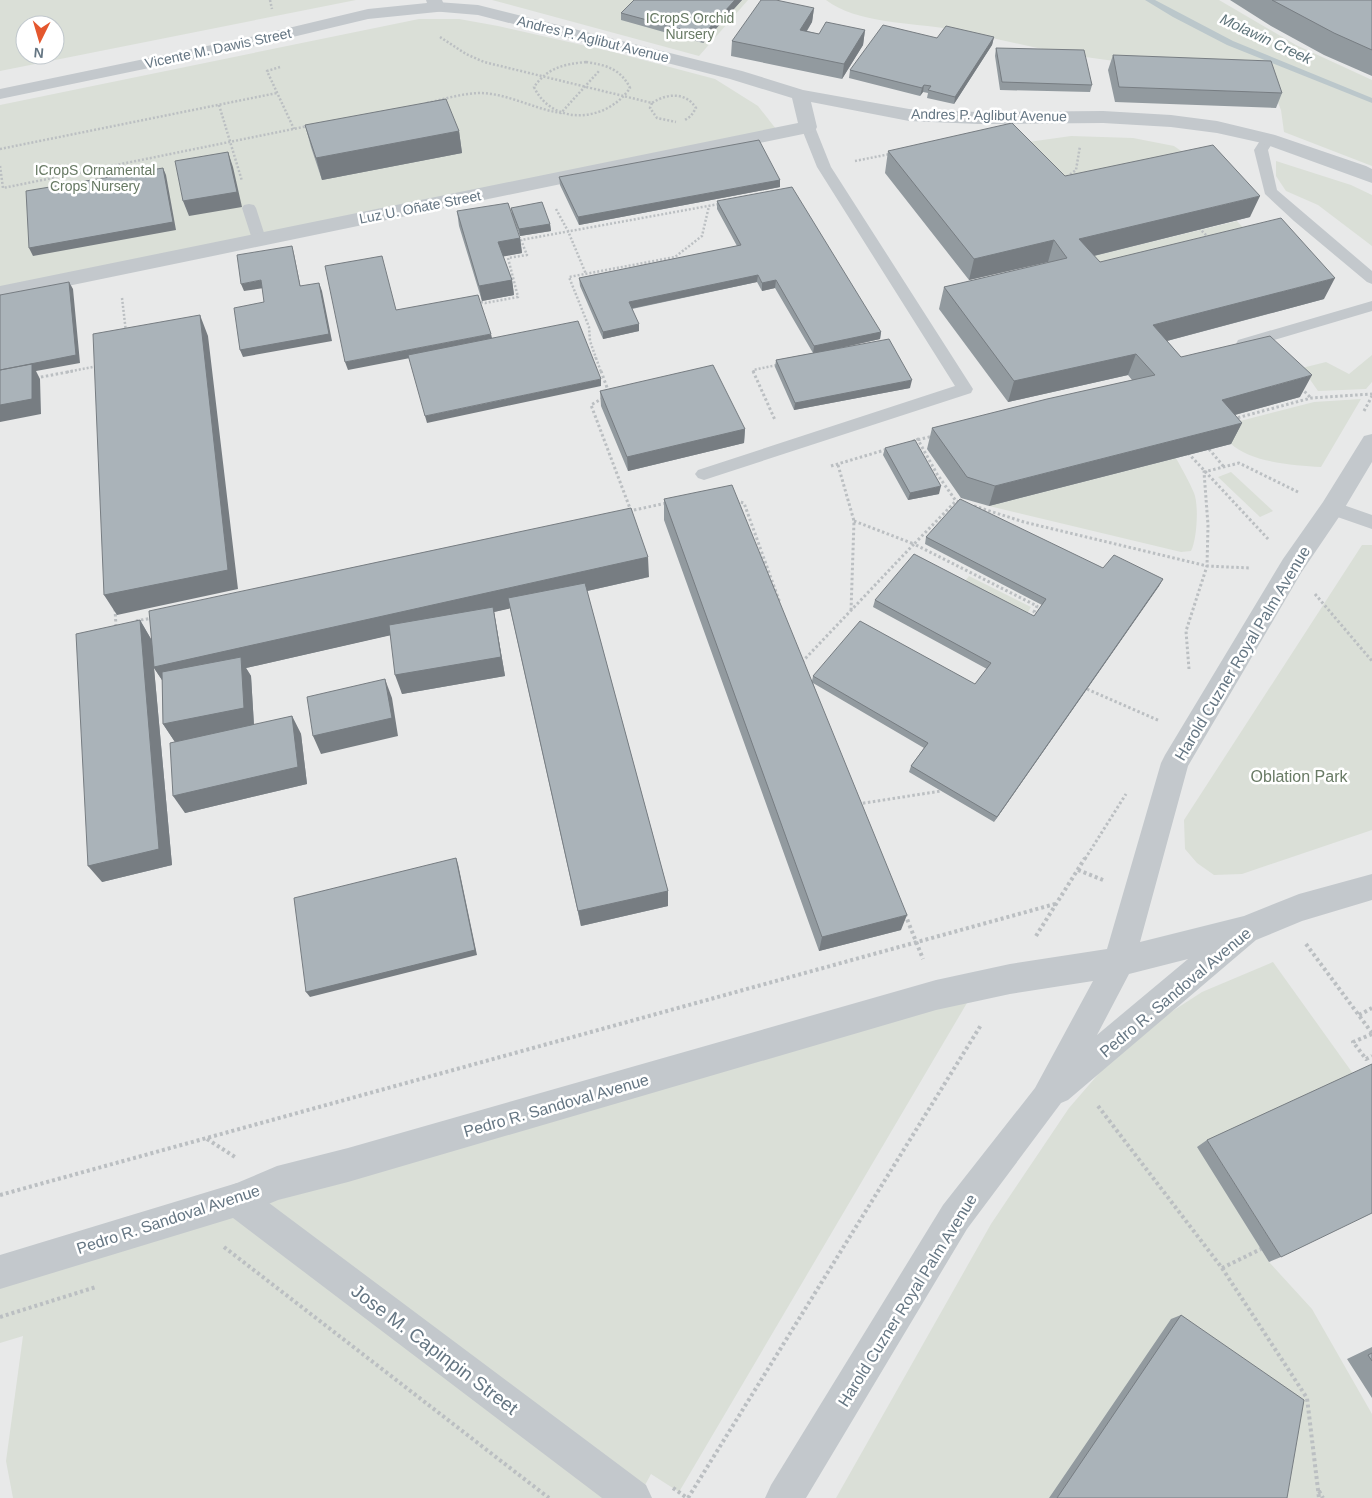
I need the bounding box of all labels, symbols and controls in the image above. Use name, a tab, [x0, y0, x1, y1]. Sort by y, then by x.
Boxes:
park label: ICropS Orchid Nursery	[646, 10, 734, 42]
water label: Molawin Creek	[1218, 10, 1316, 68]
street label: Andres P. Aglibut Avenue	[515, 12, 671, 66]
north arrow	[15, 15, 65, 65]
street label: Vicente M. Dawis Street	[143, 25, 293, 71]
text: N	[33, 45, 45, 61]
street label: Andres P. Aglibut Avenue	[911, 106, 1067, 124]
park label: ICropS Ornamental Crops Nursery	[35, 162, 155, 194]
street label: Luz U. Oñate Street	[358, 187, 482, 227]
street label: Harold Cuzner Royal Palm Avenue	[1172, 543, 1313, 763]
park label: Oblation Park	[1251, 768, 1348, 785]
street label: Pedro R. Sandoval Avenue	[1096, 924, 1254, 1061]
street label: Pedro R. Sandoval Avenue	[462, 1071, 651, 1140]
street label: Pedro R. Sandoval Avenue	[74, 1182, 262, 1257]
street label: Harold Cuzner Royal Palm Avenue	[835, 1191, 980, 1409]
street label: Jose M. Capinpin Street	[347, 1280, 523, 1419]

